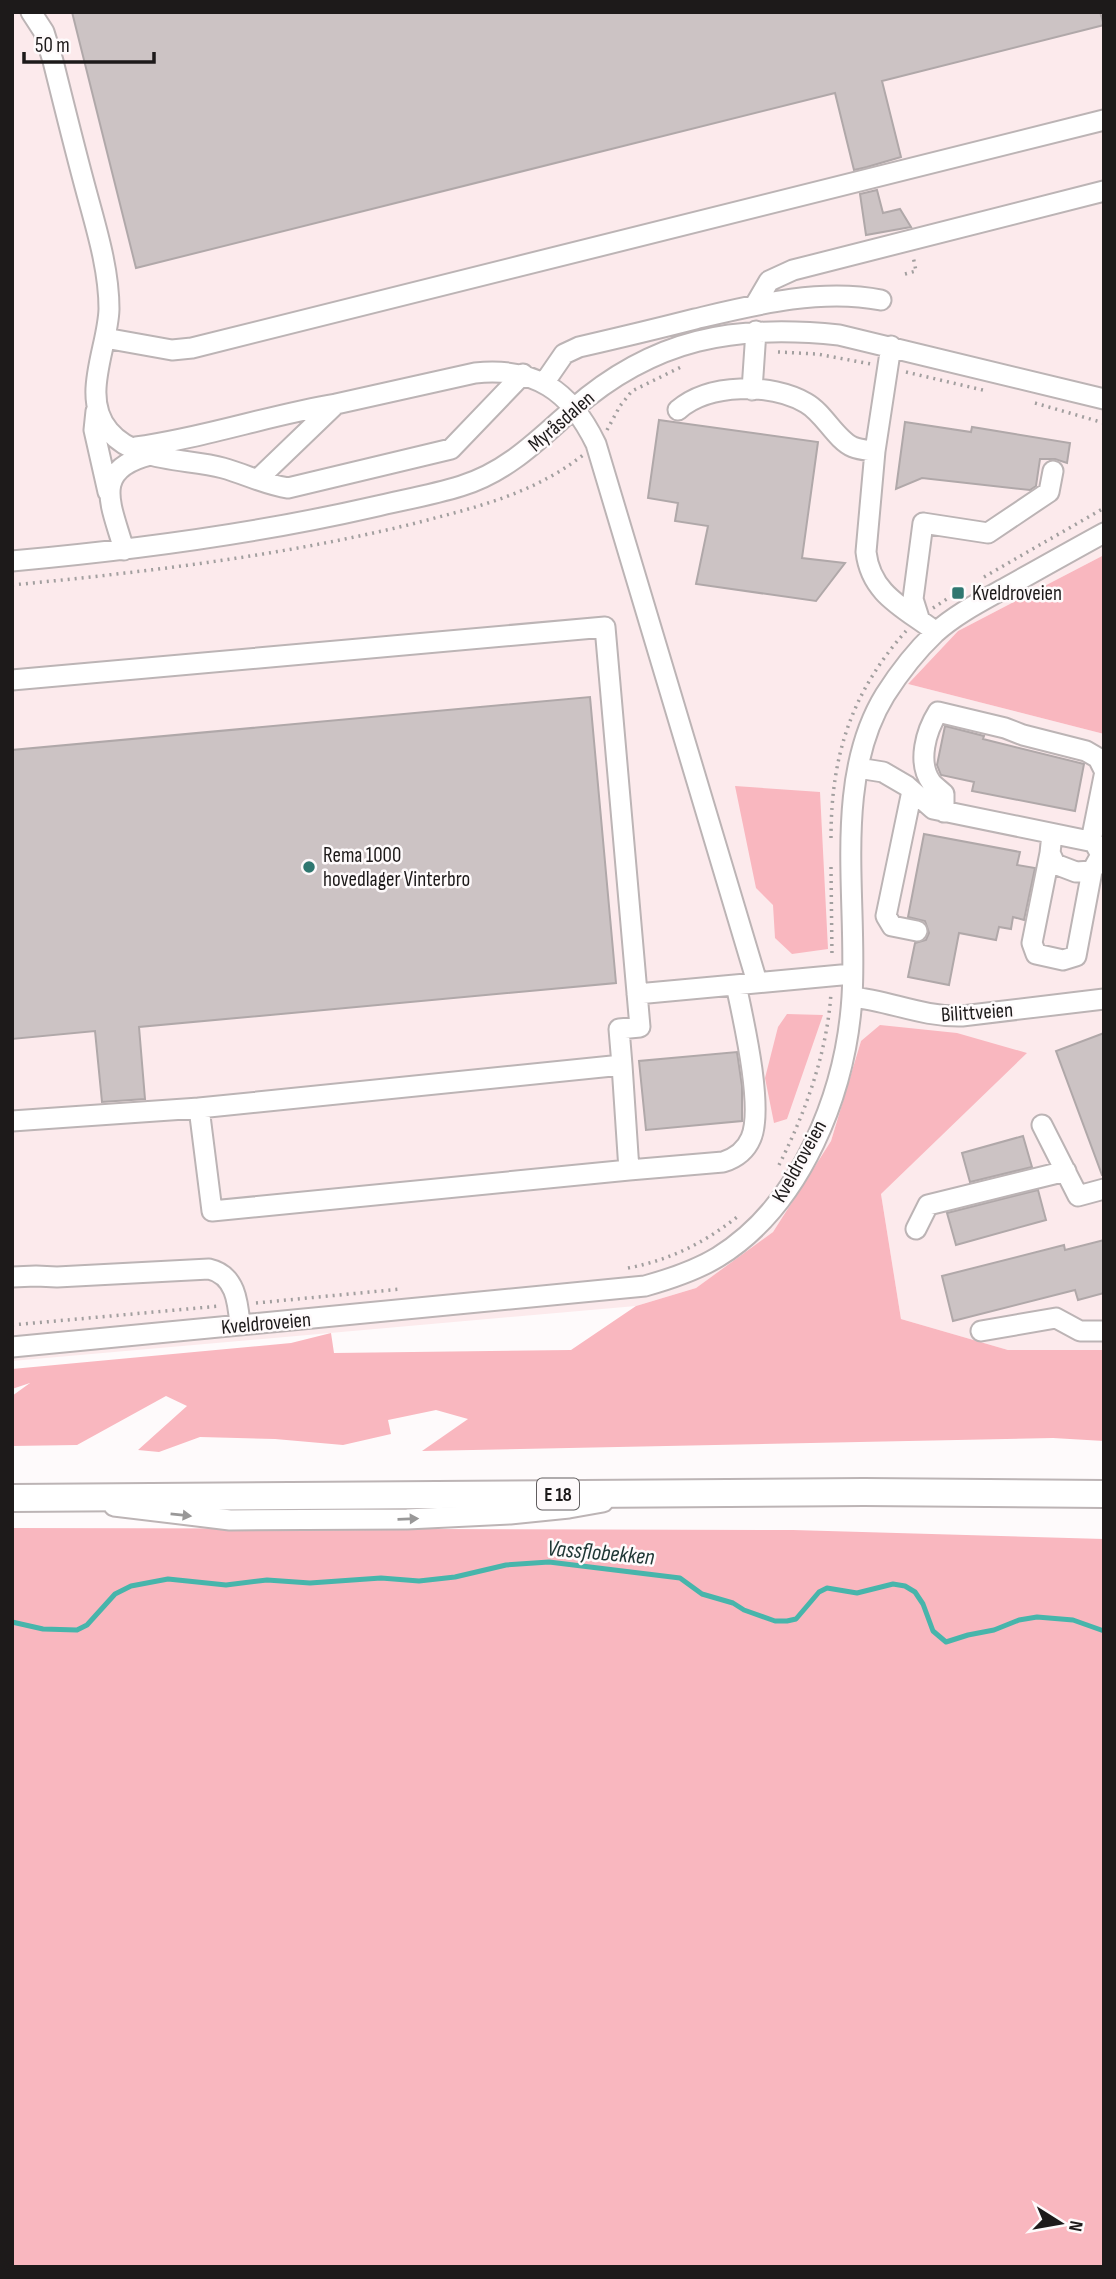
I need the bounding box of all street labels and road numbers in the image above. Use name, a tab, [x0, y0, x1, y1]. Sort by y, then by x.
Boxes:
street label: Myråsdalen	[523, 386, 600, 457]
street label: Bilittveien	[940, 998, 1014, 1027]
street label: Kveldroveien	[767, 1116, 832, 1207]
street label: Kveldroveien	[220, 1307, 312, 1340]
road number: E 18	[537, 1478, 579, 1510]

